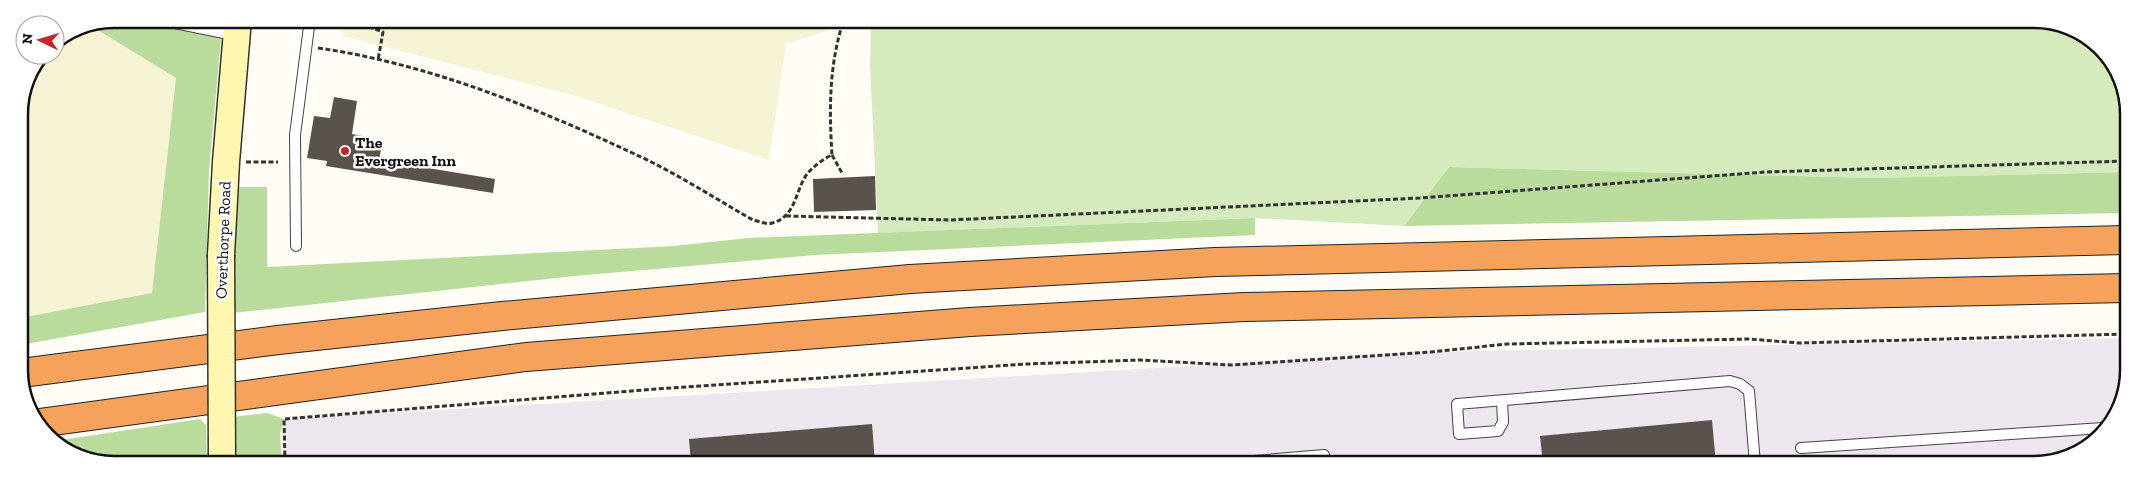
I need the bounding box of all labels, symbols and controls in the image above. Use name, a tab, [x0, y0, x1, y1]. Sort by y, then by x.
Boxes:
north arrow	[15, 15, 65, 65]
text: N	[19, 33, 37, 45]
place label: The Evergreen Inn	[355, 133, 457, 170]
marker: The Evergreen Inn	[339, 145, 351, 157]
street label: Overthorpe Road	[211, 181, 235, 299]

